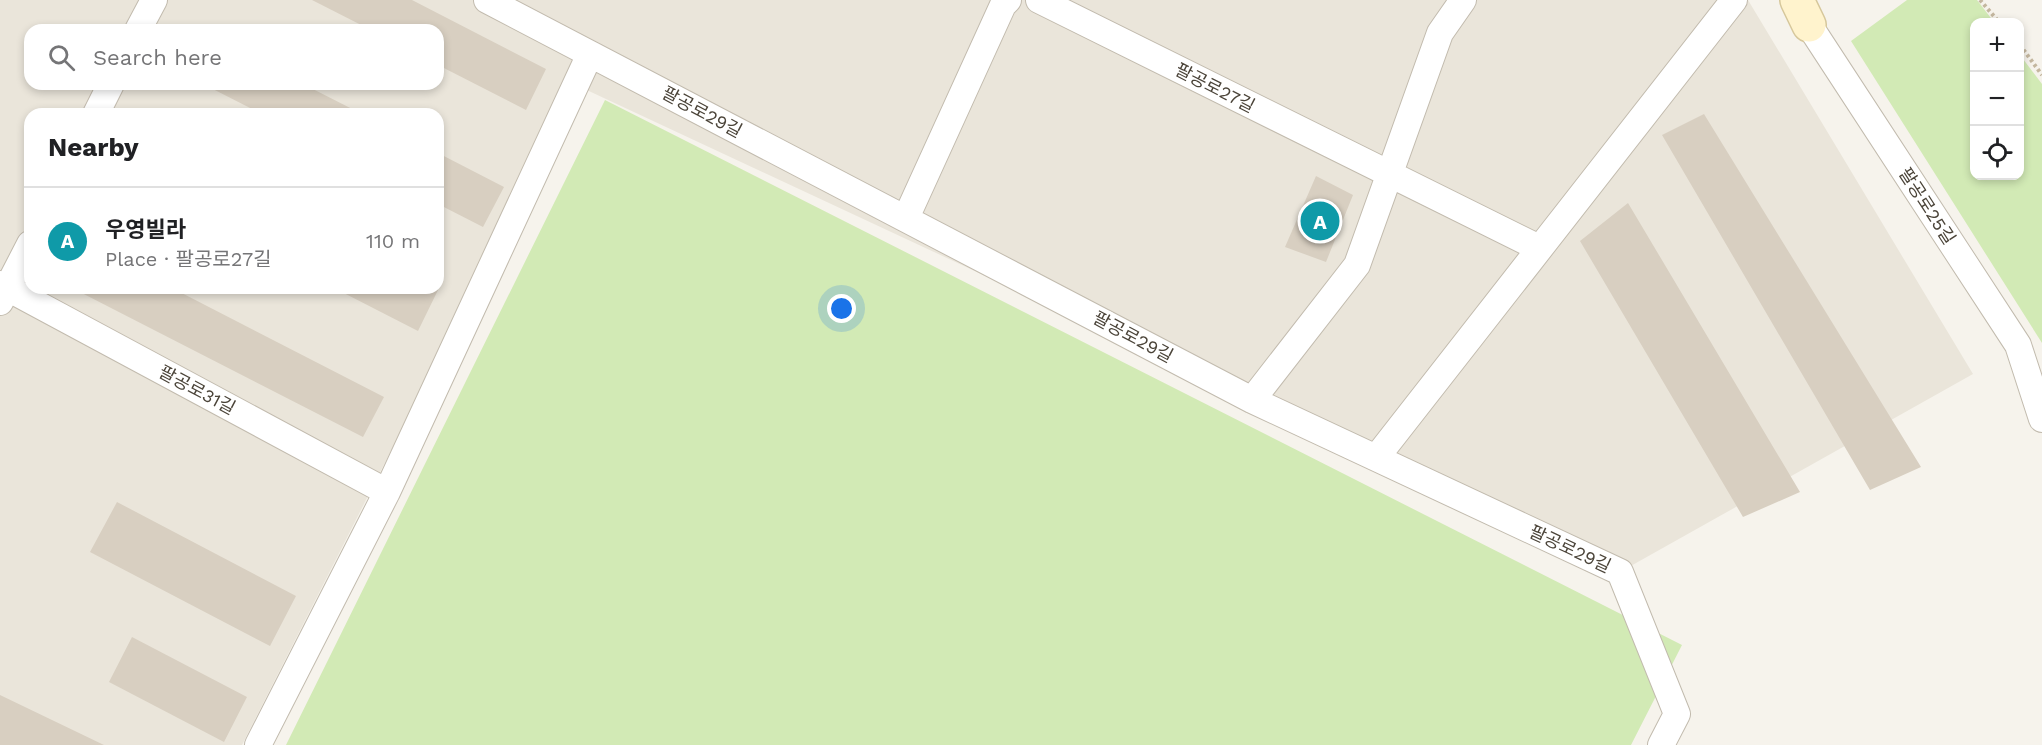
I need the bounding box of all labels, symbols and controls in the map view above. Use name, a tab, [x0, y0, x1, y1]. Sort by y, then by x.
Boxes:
map controls	[1970, 18, 2024, 180]
button: +	[1970, 18, 2024, 72]
search box	[24, 24, 444, 90]
icon: search	[45, 41, 78, 74]
text: Search here	[93, 45, 222, 70]
street label: 팔공로27길	[1172, 59, 1259, 117]
button: −	[1970, 72, 2024, 126]
street label: 팔공로29길	[659, 82, 746, 141]
button: locate	[1970, 126, 2024, 180]
text: Nearby	[48, 132, 139, 162]
street label: 팔공로25길	[1895, 163, 1960, 248]
pin: A	[1300, 198, 1340, 244]
text: 우영빌라	[105, 217, 186, 242]
text: A	[61, 229, 74, 253]
text: 110 m	[366, 229, 420, 253]
text: Place · 팔공로27길	[105, 247, 272, 271]
your location	[827, 294, 856, 323]
street label: 팔공로29길	[1090, 307, 1177, 366]
street label: 팔공로31길	[155, 361, 239, 418]
street label: 팔공로29길	[1526, 520, 1614, 577]

